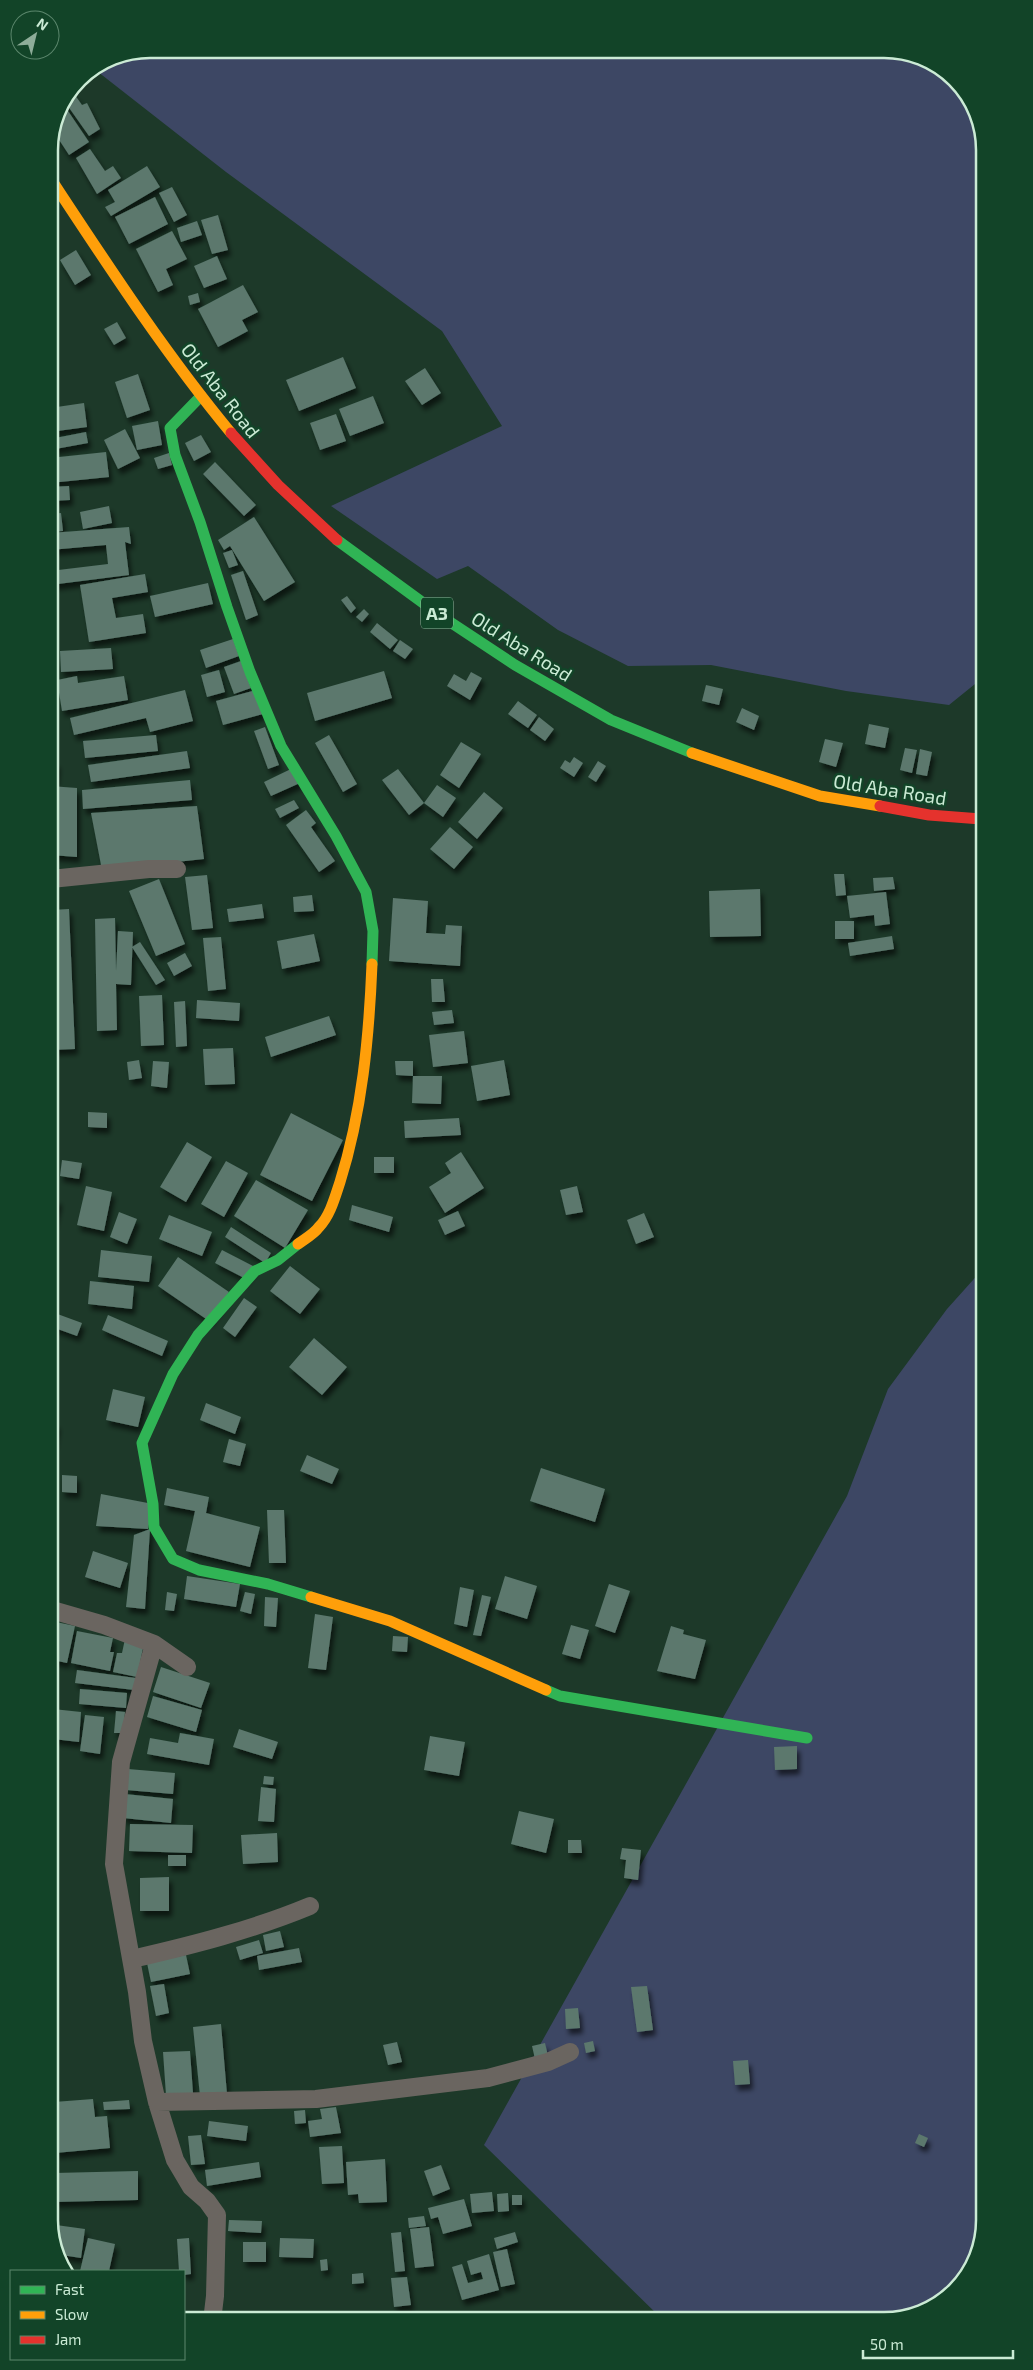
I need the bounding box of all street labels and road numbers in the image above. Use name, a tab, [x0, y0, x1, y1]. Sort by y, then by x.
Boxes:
street label: Old Aba Road	[177, 338, 265, 442]
road number: A3	[421, 598, 453, 628]
street label: Old Aba Road	[468, 606, 576, 686]
street label: Old Aba Road	[832, 769, 948, 809]

